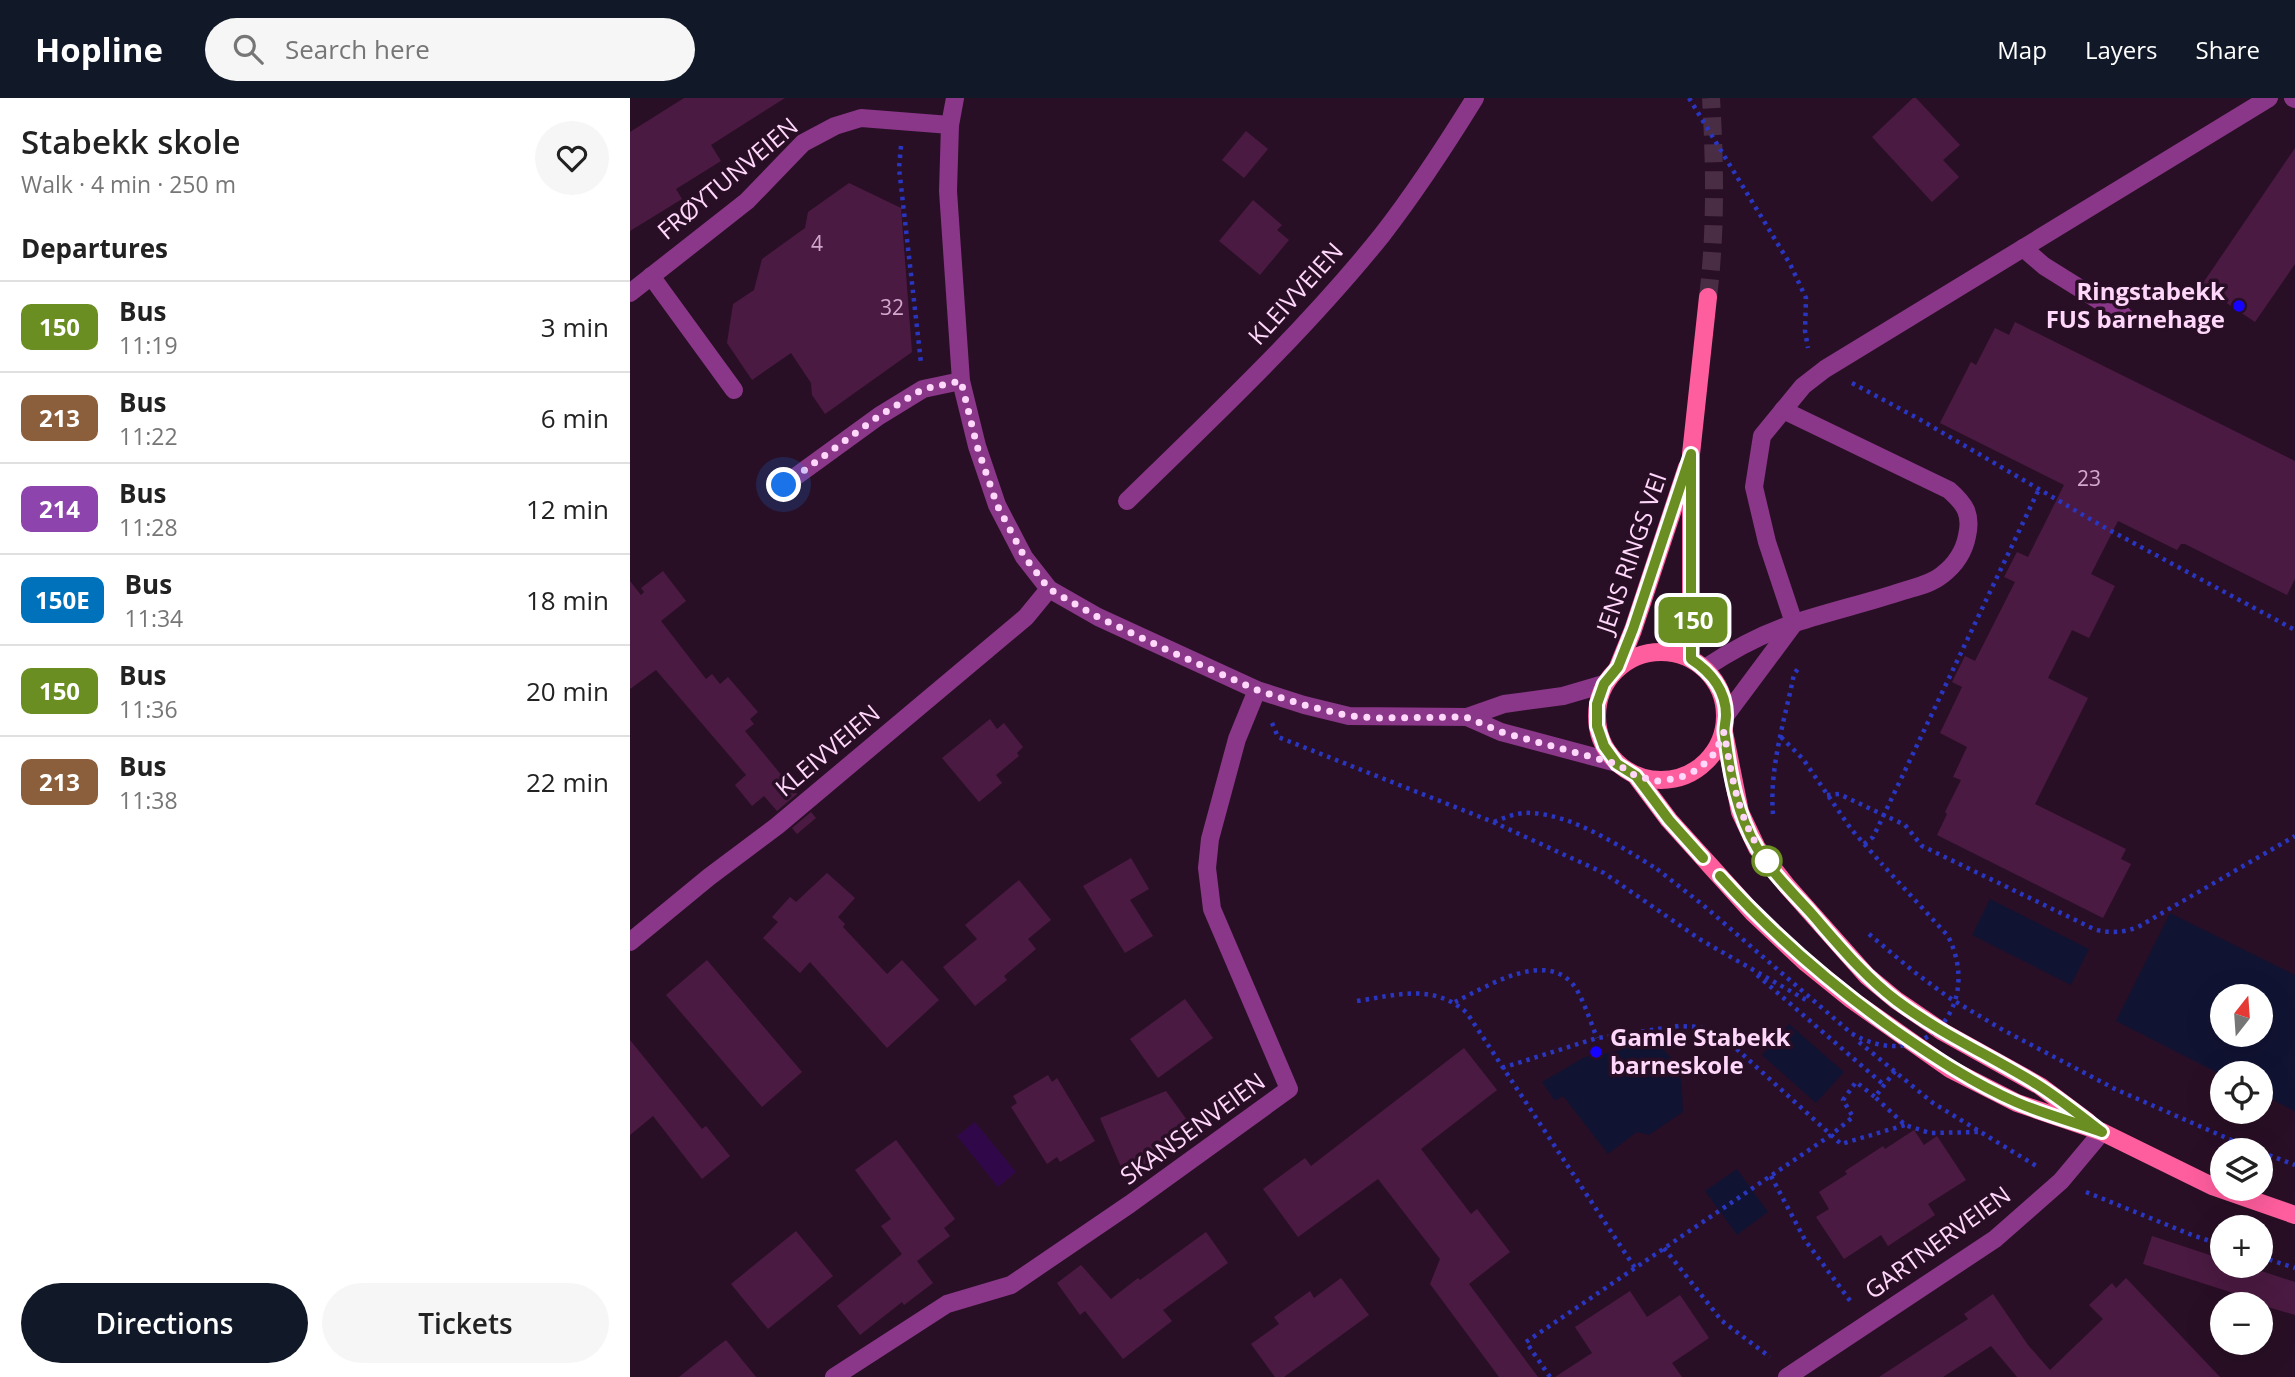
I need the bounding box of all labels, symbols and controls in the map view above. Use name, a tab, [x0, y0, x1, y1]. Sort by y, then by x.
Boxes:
search box	[205, 18, 695, 81]
text: Hopline	[35, 27, 163, 72]
icon: search	[229, 30, 267, 68]
text: Search here	[285, 31, 430, 67]
text: Map	[1997, 33, 2047, 66]
text: Layers	[2085, 33, 2158, 66]
text: Share	[2196, 33, 2260, 66]
street label: FRØYTUNVEIEN	[650, 109, 804, 246]
text: Stabekk skole	[21, 119, 241, 164]
button: heart	[535, 121, 609, 195]
text: Walk · 4 min · 250 m	[21, 168, 236, 200]
house number: 4	[811, 229, 823, 257]
text: Departures	[21, 230, 168, 266]
street label: KLEIVVEIEN	[1240, 235, 1350, 351]
place label: Ringstabekk FUS barnehage	[2046, 274, 2225, 335]
text: Bus	[119, 293, 166, 329]
house number: 32	[880, 293, 904, 321]
marker: Ringstabekk FUS barnehage	[2231, 298, 2247, 314]
text: 3 min	[541, 309, 609, 345]
text: 150	[39, 310, 80, 343]
text: 11:19	[119, 329, 178, 361]
text: Bus	[119, 384, 166, 420]
text: 6 min	[541, 400, 609, 436]
text: 213	[39, 401, 80, 434]
text: 11:22	[119, 420, 178, 452]
house number: 23	[2077, 464, 2101, 492]
your location	[766, 467, 801, 502]
street label: JENS RINGS VEI	[1587, 468, 1674, 639]
text: Bus	[119, 475, 166, 511]
text: 12 min	[526, 491, 609, 527]
text: 214	[39, 492, 80, 525]
text: 11:28	[119, 511, 178, 543]
text: Bus	[125, 566, 172, 602]
text: 18 min	[526, 582, 609, 618]
text: 150E	[35, 583, 90, 616]
line badge: 150	[1653, 597, 1733, 643]
text: 11:34	[125, 602, 183, 634]
text: 150	[1672, 603, 1714, 636]
text: Bus	[119, 657, 166, 693]
text: 20 min	[526, 673, 609, 709]
text: 150	[39, 674, 80, 707]
text: 11:36	[119, 693, 178, 725]
street label: KLEIVVEIEN	[768, 696, 886, 803]
text: Bus	[119, 748, 166, 784]
text: 22 min	[526, 764, 609, 800]
text: 213	[39, 765, 80, 798]
text: 11:38	[119, 784, 178, 816]
unlabelled marker	[1752, 846, 1782, 876]
north arrow	[2210, 984, 2273, 1046]
map controls	[2210, 984, 2273, 1355]
place label: Gamle Stabekk barneskole	[1610, 1020, 1791, 1081]
marker: Gamle Stabekk barneskole	[1588, 1044, 1604, 1060]
button: locate	[2210, 1061, 2273, 1124]
street label: SKANSENVEIEN	[1113, 1064, 1271, 1192]
button: layers	[2210, 1138, 2273, 1201]
street label: GARTNERVEIEN	[1858, 1178, 2017, 1306]
button: +	[2210, 1215, 2273, 1278]
button: Directions	[21, 1283, 308, 1363]
button: Tickets	[322, 1283, 609, 1363]
button: −	[2210, 1292, 2273, 1355]

